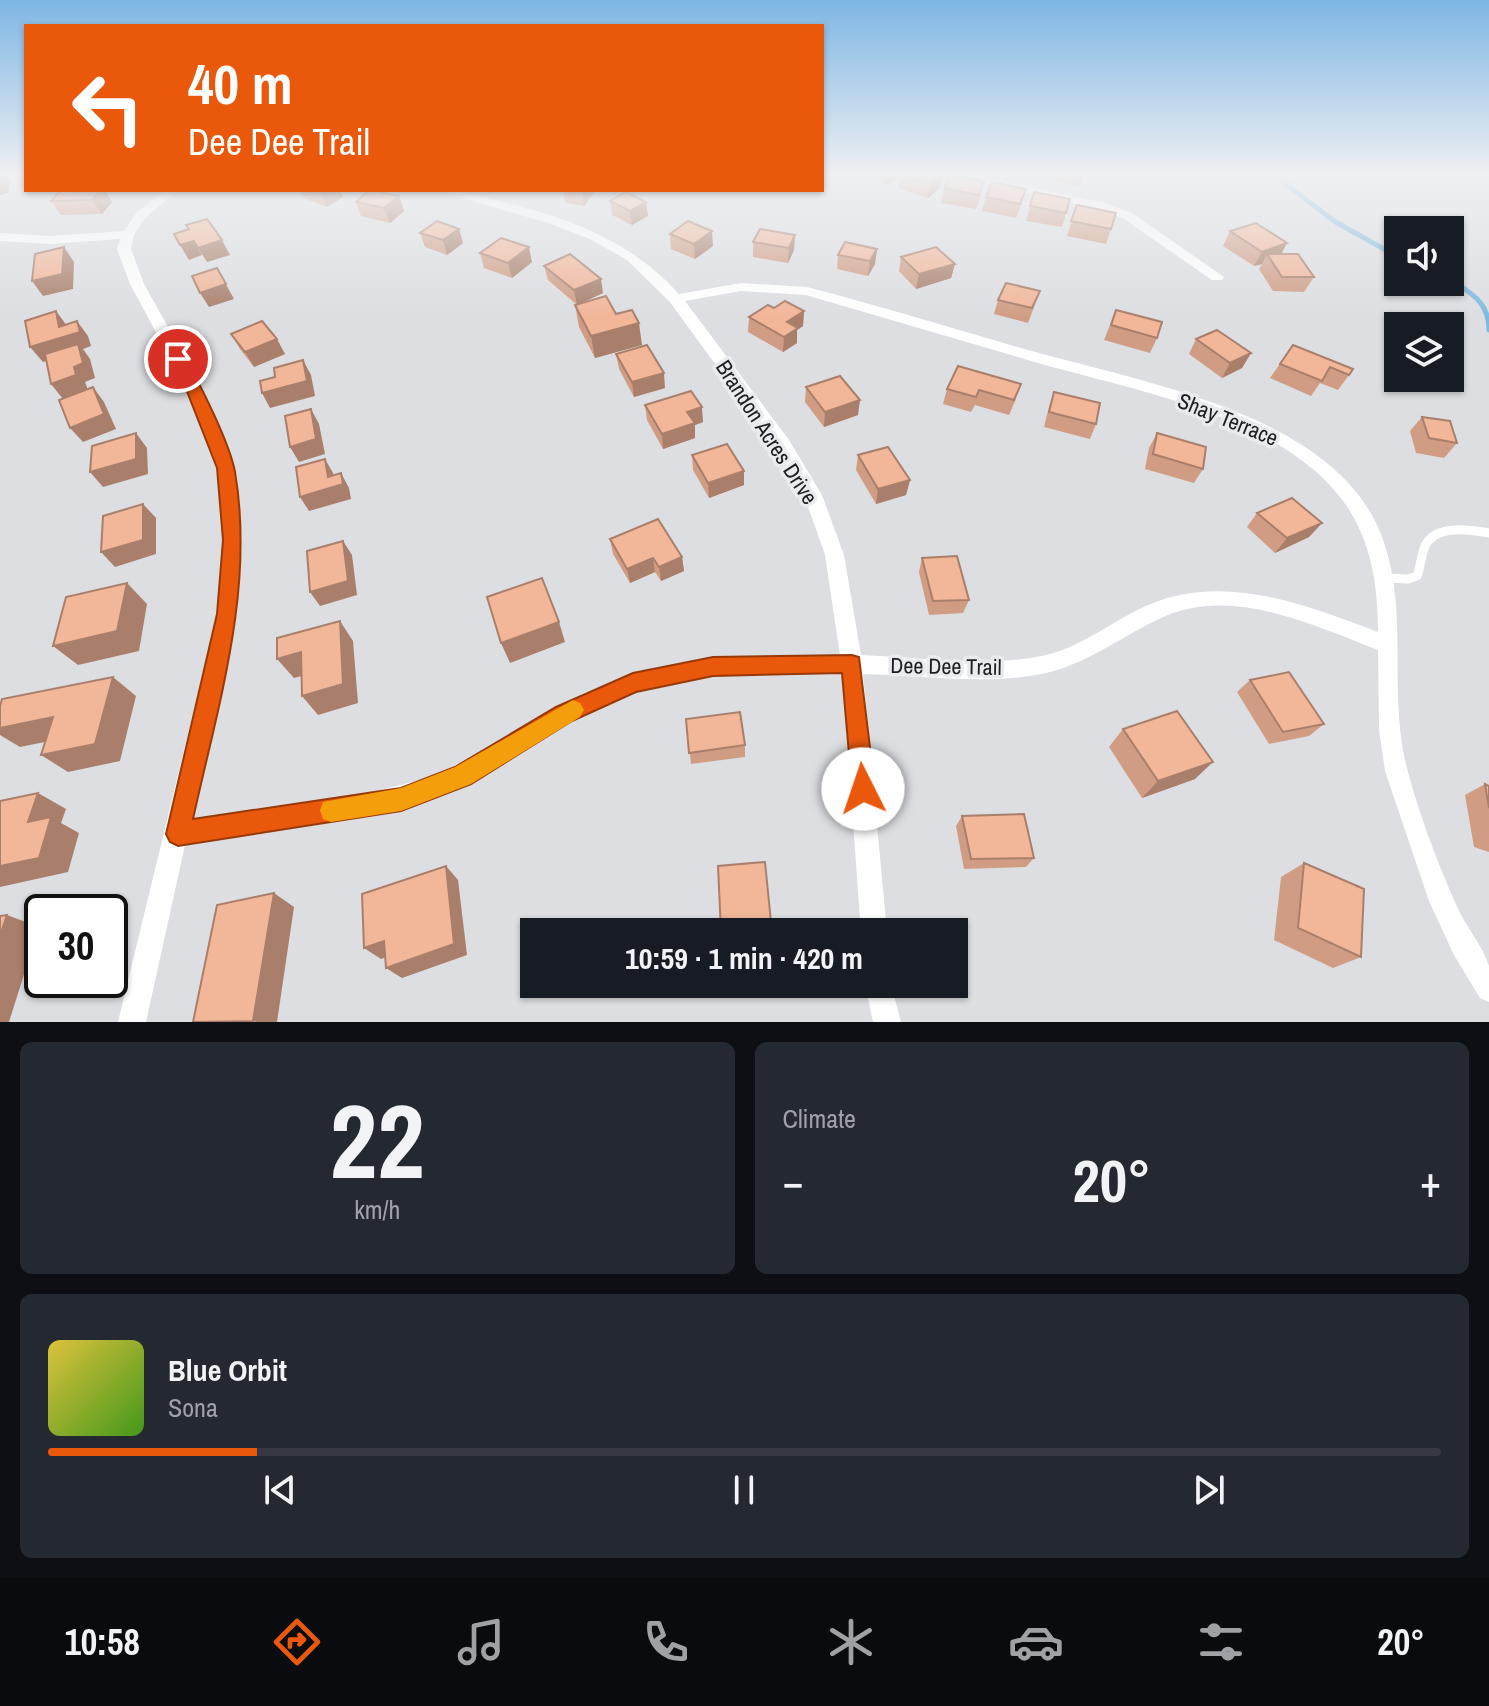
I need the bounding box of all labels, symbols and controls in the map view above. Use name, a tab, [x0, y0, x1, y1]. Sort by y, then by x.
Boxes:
text: 40 m	[188, 46, 293, 121]
icon: left	[56, 56, 160, 160]
text: Dee Dee Trail	[188, 118, 370, 166]
map controls	[1384, 216, 1464, 392]
button: sound	[1384, 216, 1464, 296]
button: layers	[1384, 312, 1464, 392]
pin	[144, 325, 212, 393]
icon: arrive	[156, 337, 200, 381]
street label: Brandon Acres Drive	[709, 354, 825, 510]
street label: Shay Terrace	[1173, 385, 1283, 453]
street label: Dee Dee Trail	[890, 650, 1002, 682]
position arrow	[821, 747, 905, 831]
speed limit sign: 30	[24, 894, 128, 998]
text: 10:59 · 1 min · 420 m	[625, 938, 863, 978]
text: 22	[330, 1070, 425, 1210]
text: Climate	[783, 1101, 856, 1136]
text: 20°	[1072, 1140, 1151, 1221]
text: −	[783, 1151, 804, 1211]
text: +	[1420, 1151, 1441, 1211]
text: km/h	[354, 1192, 400, 1227]
text: Blue Orbit	[168, 1350, 287, 1390]
text: Sona	[168, 1390, 218, 1425]
icon: previous	[258, 1468, 302, 1512]
icon: pause	[722, 1468, 766, 1512]
icon: next	[1187, 1468, 1231, 1512]
icon: directions	[269, 1614, 325, 1670]
icon: music	[453, 1614, 509, 1670]
icon: phone	[638, 1614, 694, 1670]
icon: climate	[823, 1614, 879, 1670]
icon: car	[1008, 1614, 1064, 1670]
icon: filters	[1193, 1614, 1249, 1670]
text: 10:58	[64, 1618, 140, 1666]
text: 20°	[1377, 1618, 1425, 1666]

